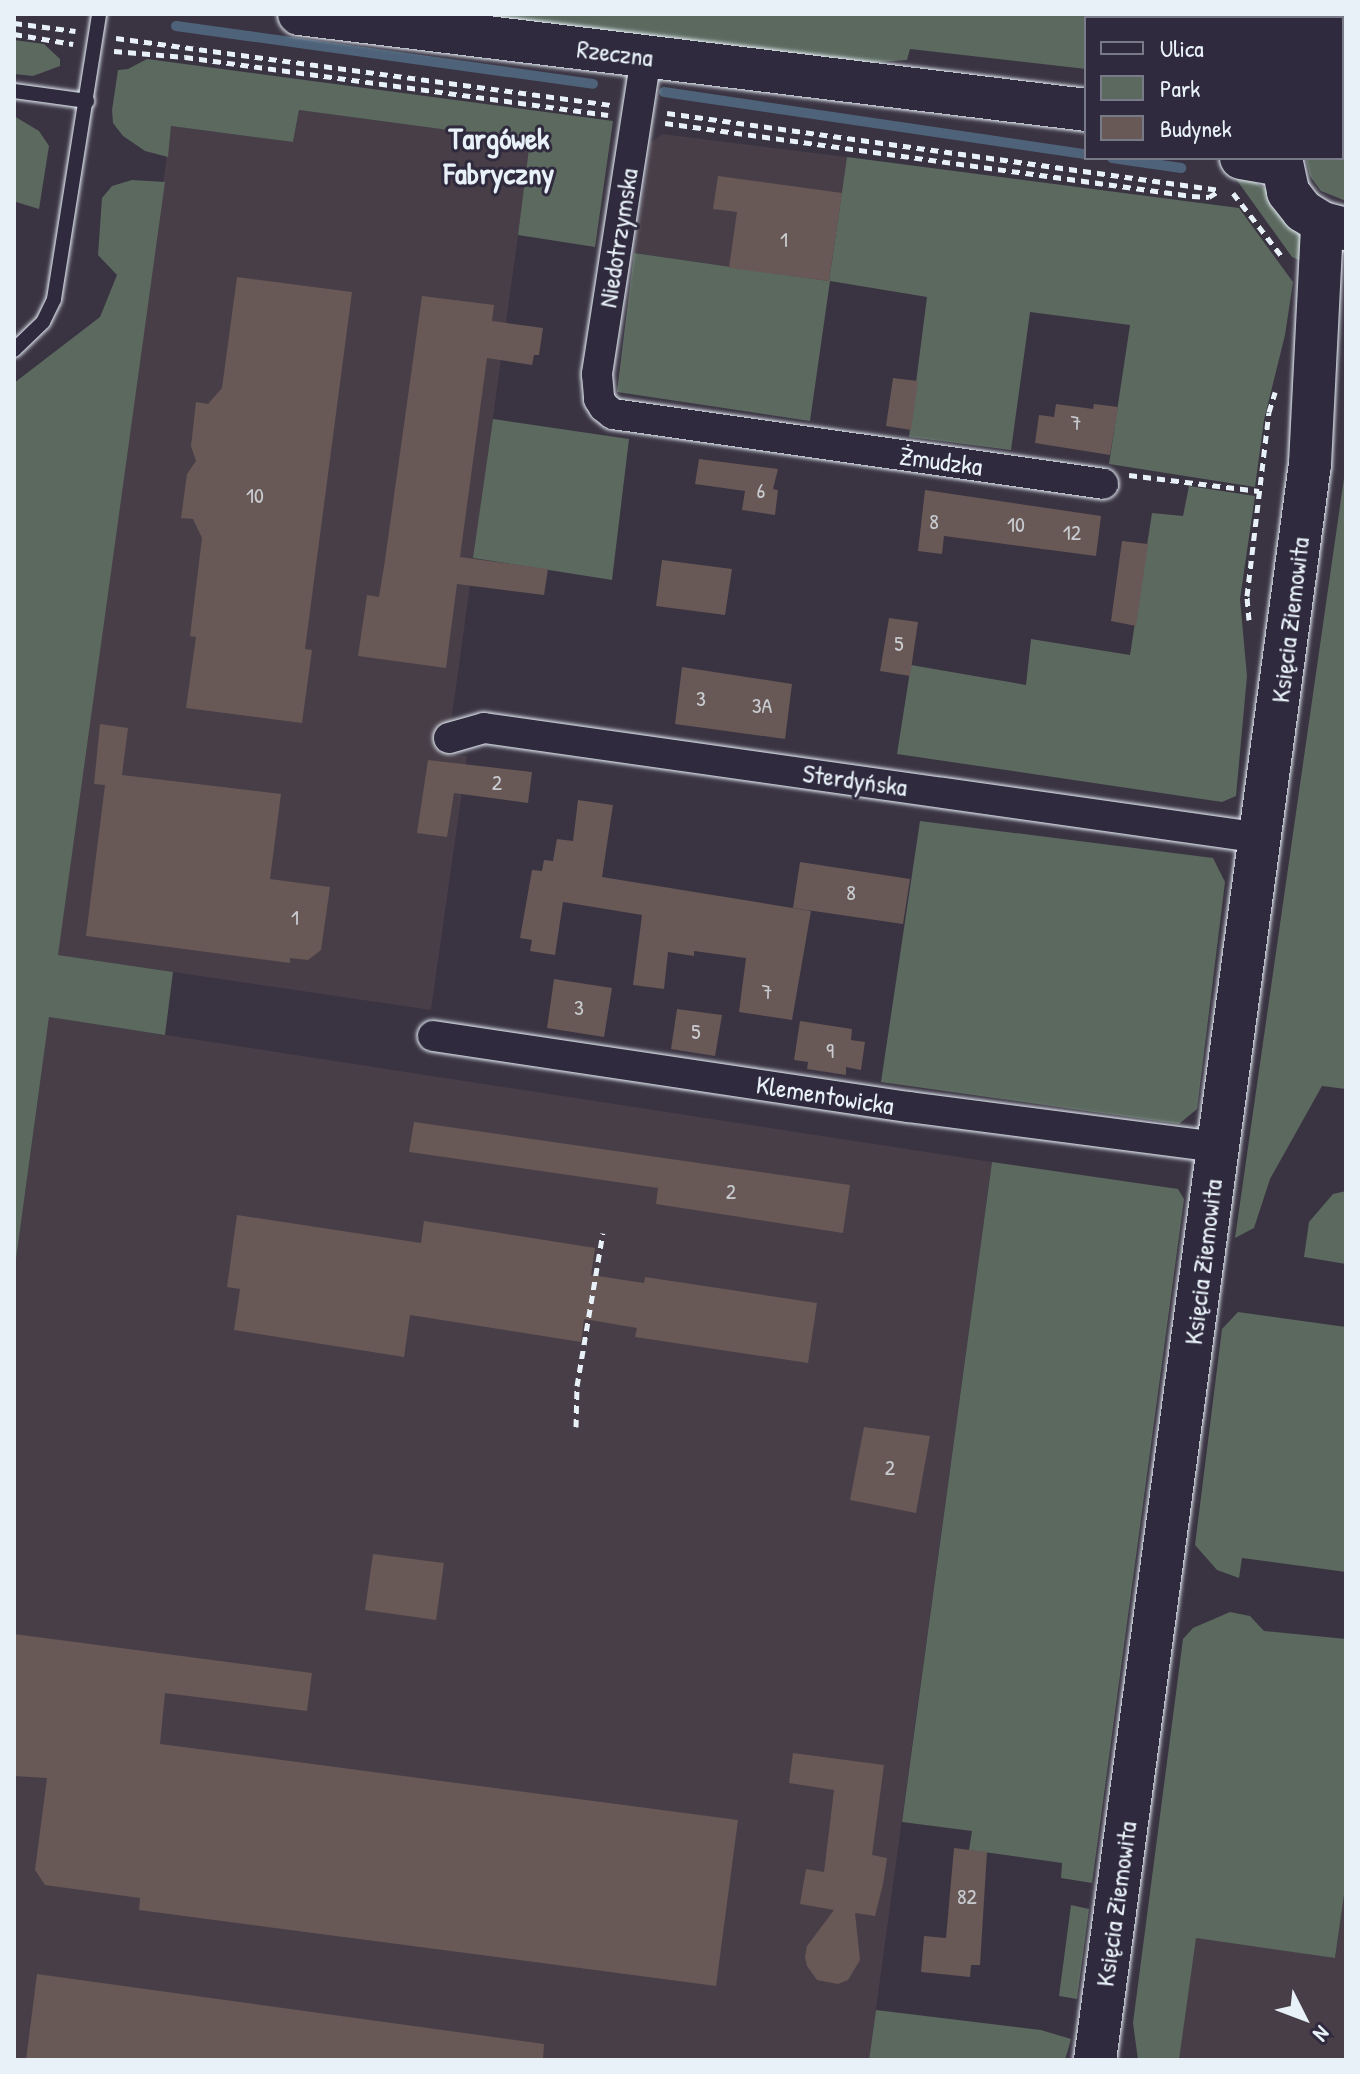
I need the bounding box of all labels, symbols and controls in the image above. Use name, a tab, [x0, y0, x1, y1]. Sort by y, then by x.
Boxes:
legend	[1084, 16, 1344, 160]
text: Ulica	[1160, 32, 1204, 64]
street label: Rzeczna	[575, 33, 655, 73]
text: Park	[1160, 72, 1200, 104]
text: Budynek	[1160, 112, 1232, 144]
district label: Targówek Fabryczny	[444, 120, 554, 190]
street label: Niedotrzymska	[592, 166, 644, 310]
house number: 1	[780, 227, 788, 253]
house number: 7	[1071, 410, 1081, 436]
street label: Żmudzka	[897, 440, 985, 482]
house number: 6	[757, 478, 765, 504]
house number: 10	[246, 483, 264, 509]
house number: 8	[929, 509, 939, 535]
house number: 10	[1007, 512, 1025, 538]
house number: 12	[1063, 520, 1081, 546]
street label: Księcia Ziemowita	[1264, 536, 1316, 704]
house number: 5	[894, 631, 904, 657]
house number: 3	[696, 686, 706, 712]
house number: 3A	[752, 693, 772, 719]
street label: Sterdyńska	[801, 757, 909, 803]
house number: 2	[492, 770, 502, 796]
house number: 8	[846, 880, 856, 906]
house number: 1	[291, 905, 299, 931]
house number: 7	[762, 979, 772, 1005]
house number: 3	[574, 995, 584, 1021]
house number: 5	[691, 1019, 701, 1045]
house number: 9	[826, 1038, 834, 1064]
street label: Klementowicka	[754, 1069, 896, 1121]
street label: Księcia Ziemowita	[1177, 1178, 1229, 1346]
house number: 2	[726, 1179, 736, 1205]
house number: 2	[885, 1455, 895, 1481]
street label: Księcia Ziemowita	[1089, 1819, 1143, 1989]
house number: 82	[957, 1884, 977, 1910]
north arrow	[1264, 1978, 1344, 2058]
text: N	[1307, 2020, 1337, 2048]

